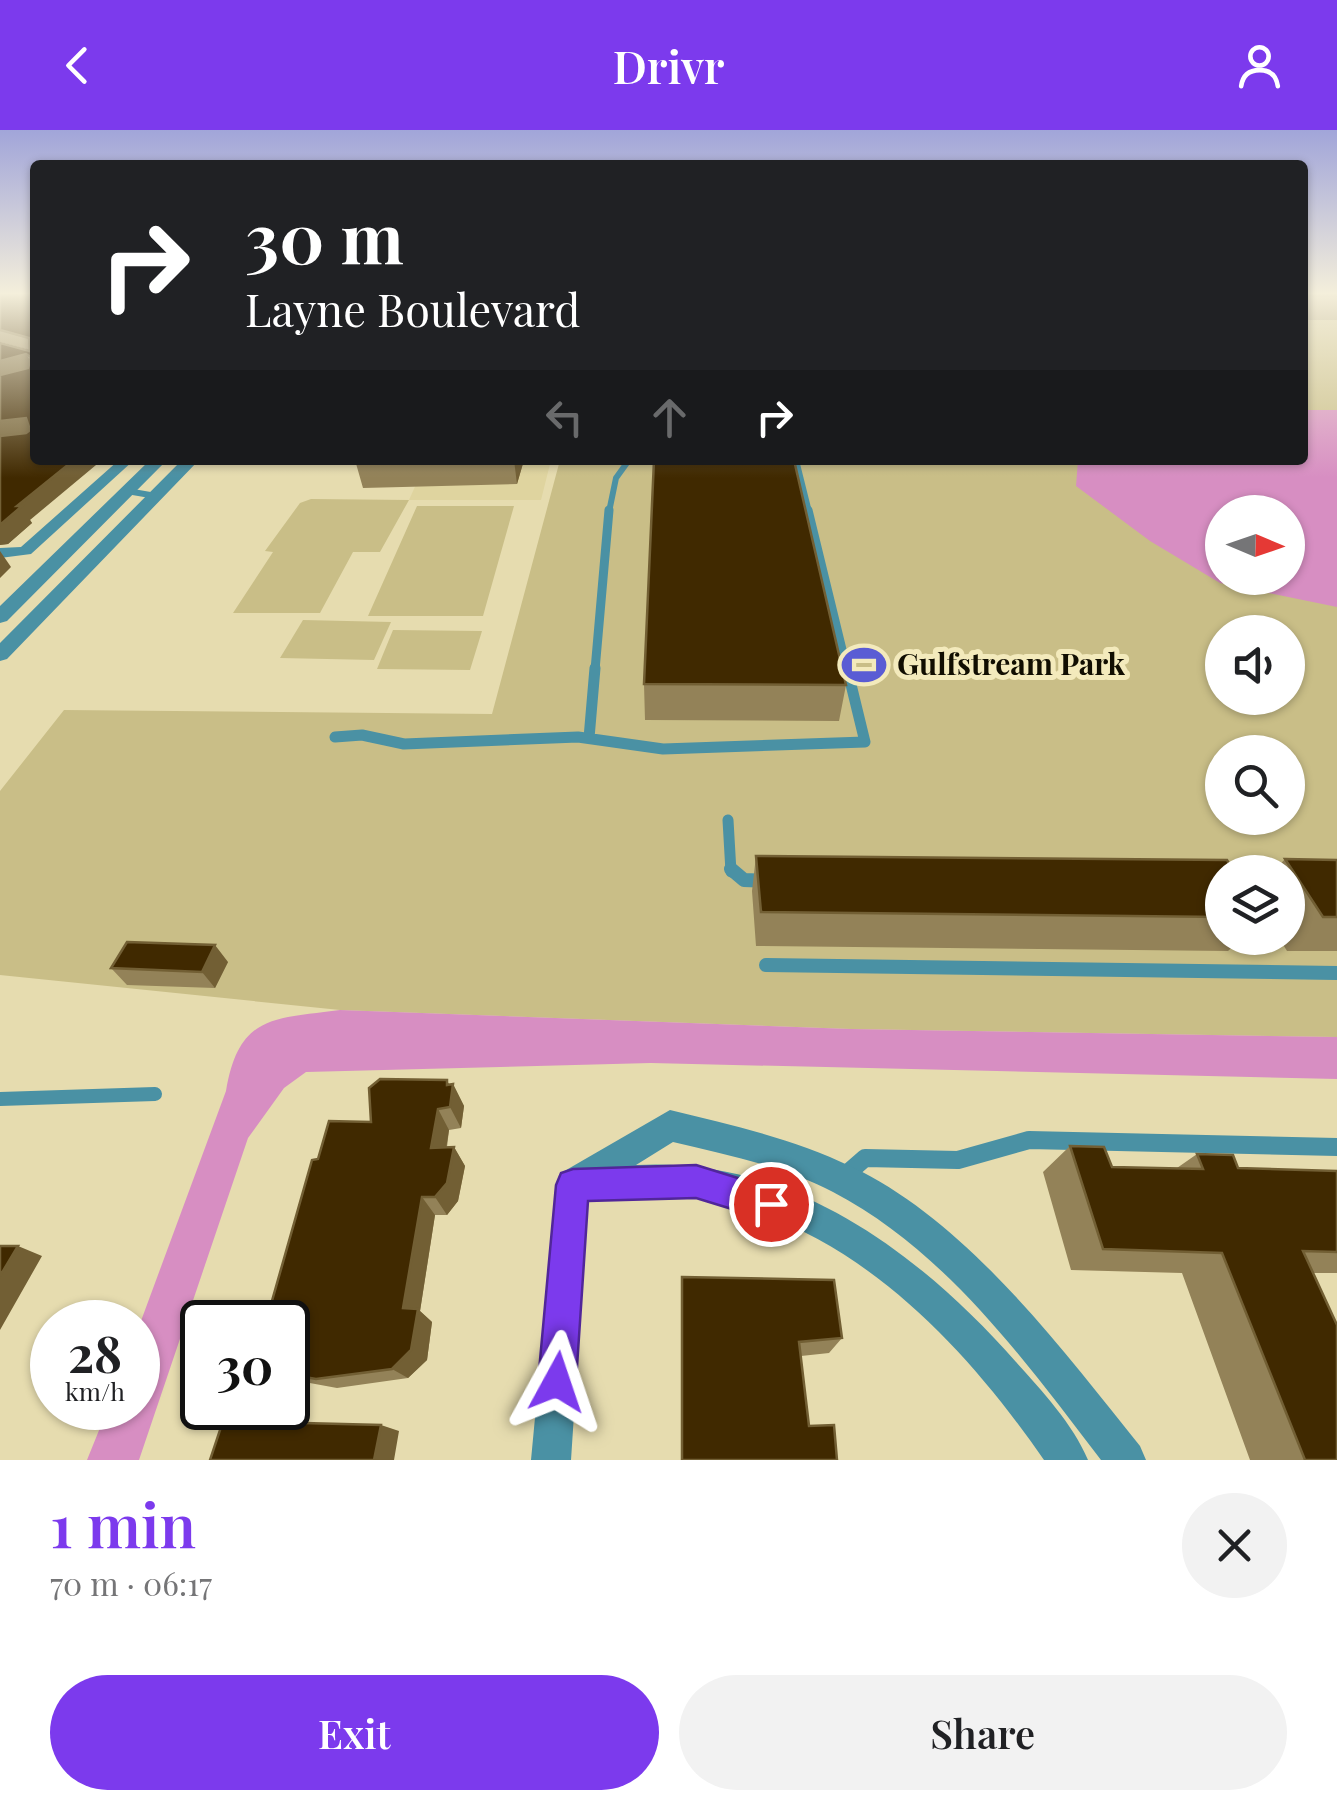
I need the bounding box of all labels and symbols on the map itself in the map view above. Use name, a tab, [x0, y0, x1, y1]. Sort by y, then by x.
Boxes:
north arrow	[1205, 495, 1305, 595]
sports icon: Gulfstream Park	[840, 641, 888, 689]
place label: Gulfstream Park	[897, 643, 1126, 683]
pin	[729, 1162, 814, 1247]
speed limit sign: 30	[180, 1300, 310, 1430]
position arrow	[505, 1330, 609, 1434]

